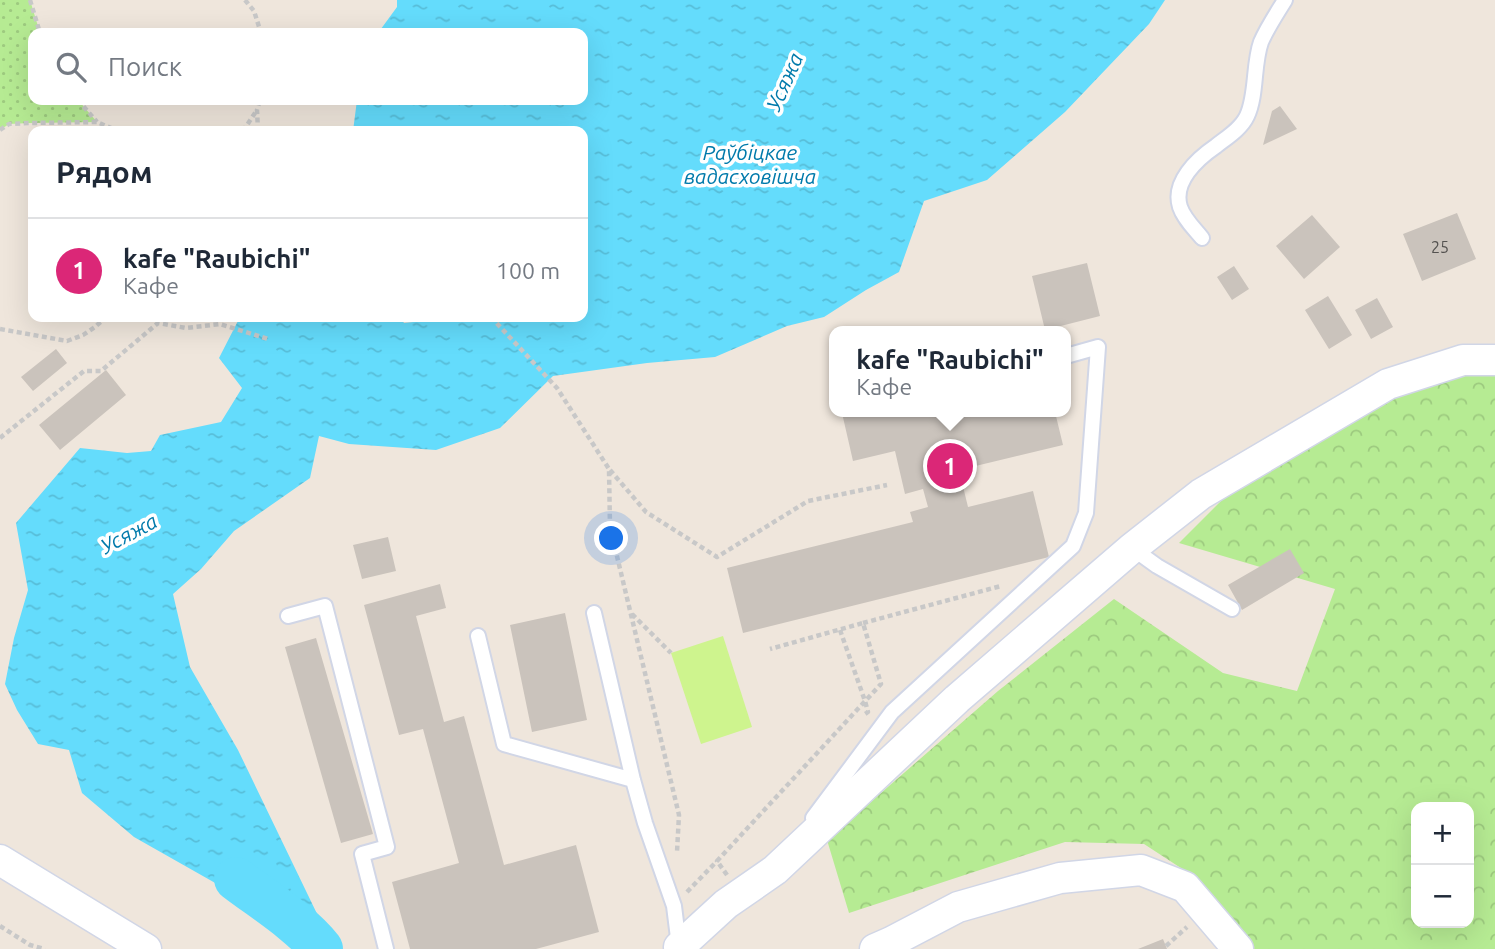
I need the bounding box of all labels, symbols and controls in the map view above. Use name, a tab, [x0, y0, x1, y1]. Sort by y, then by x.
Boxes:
search box	[28, 28, 588, 105]
icon: search	[52, 48, 90, 86]
water label: Усяжа	[760, 49, 807, 115]
text: Поиск	[108, 52, 182, 81]
water label: Раўбіцкае вадасховішча	[684, 140, 816, 188]
text: Рядом	[56, 155, 152, 189]
house number: 25	[1431, 238, 1449, 256]
text: kafe "Raubichi"	[123, 244, 310, 273]
text: 1	[73, 258, 85, 283]
text: 100 m	[496, 258, 560, 283]
text: Кафе	[123, 273, 179, 298]
popup	[829, 326, 1071, 417]
text: kafe "Raubichi"	[856, 345, 1044, 374]
text: Кафе	[856, 374, 912, 399]
pin: 1	[927, 440, 973, 492]
water label: Усяжа	[95, 508, 161, 558]
your location	[594, 521, 628, 555]
map controls	[1411, 802, 1474, 928]
button: +	[1411, 802, 1474, 865]
button: −	[1411, 865, 1474, 928]

